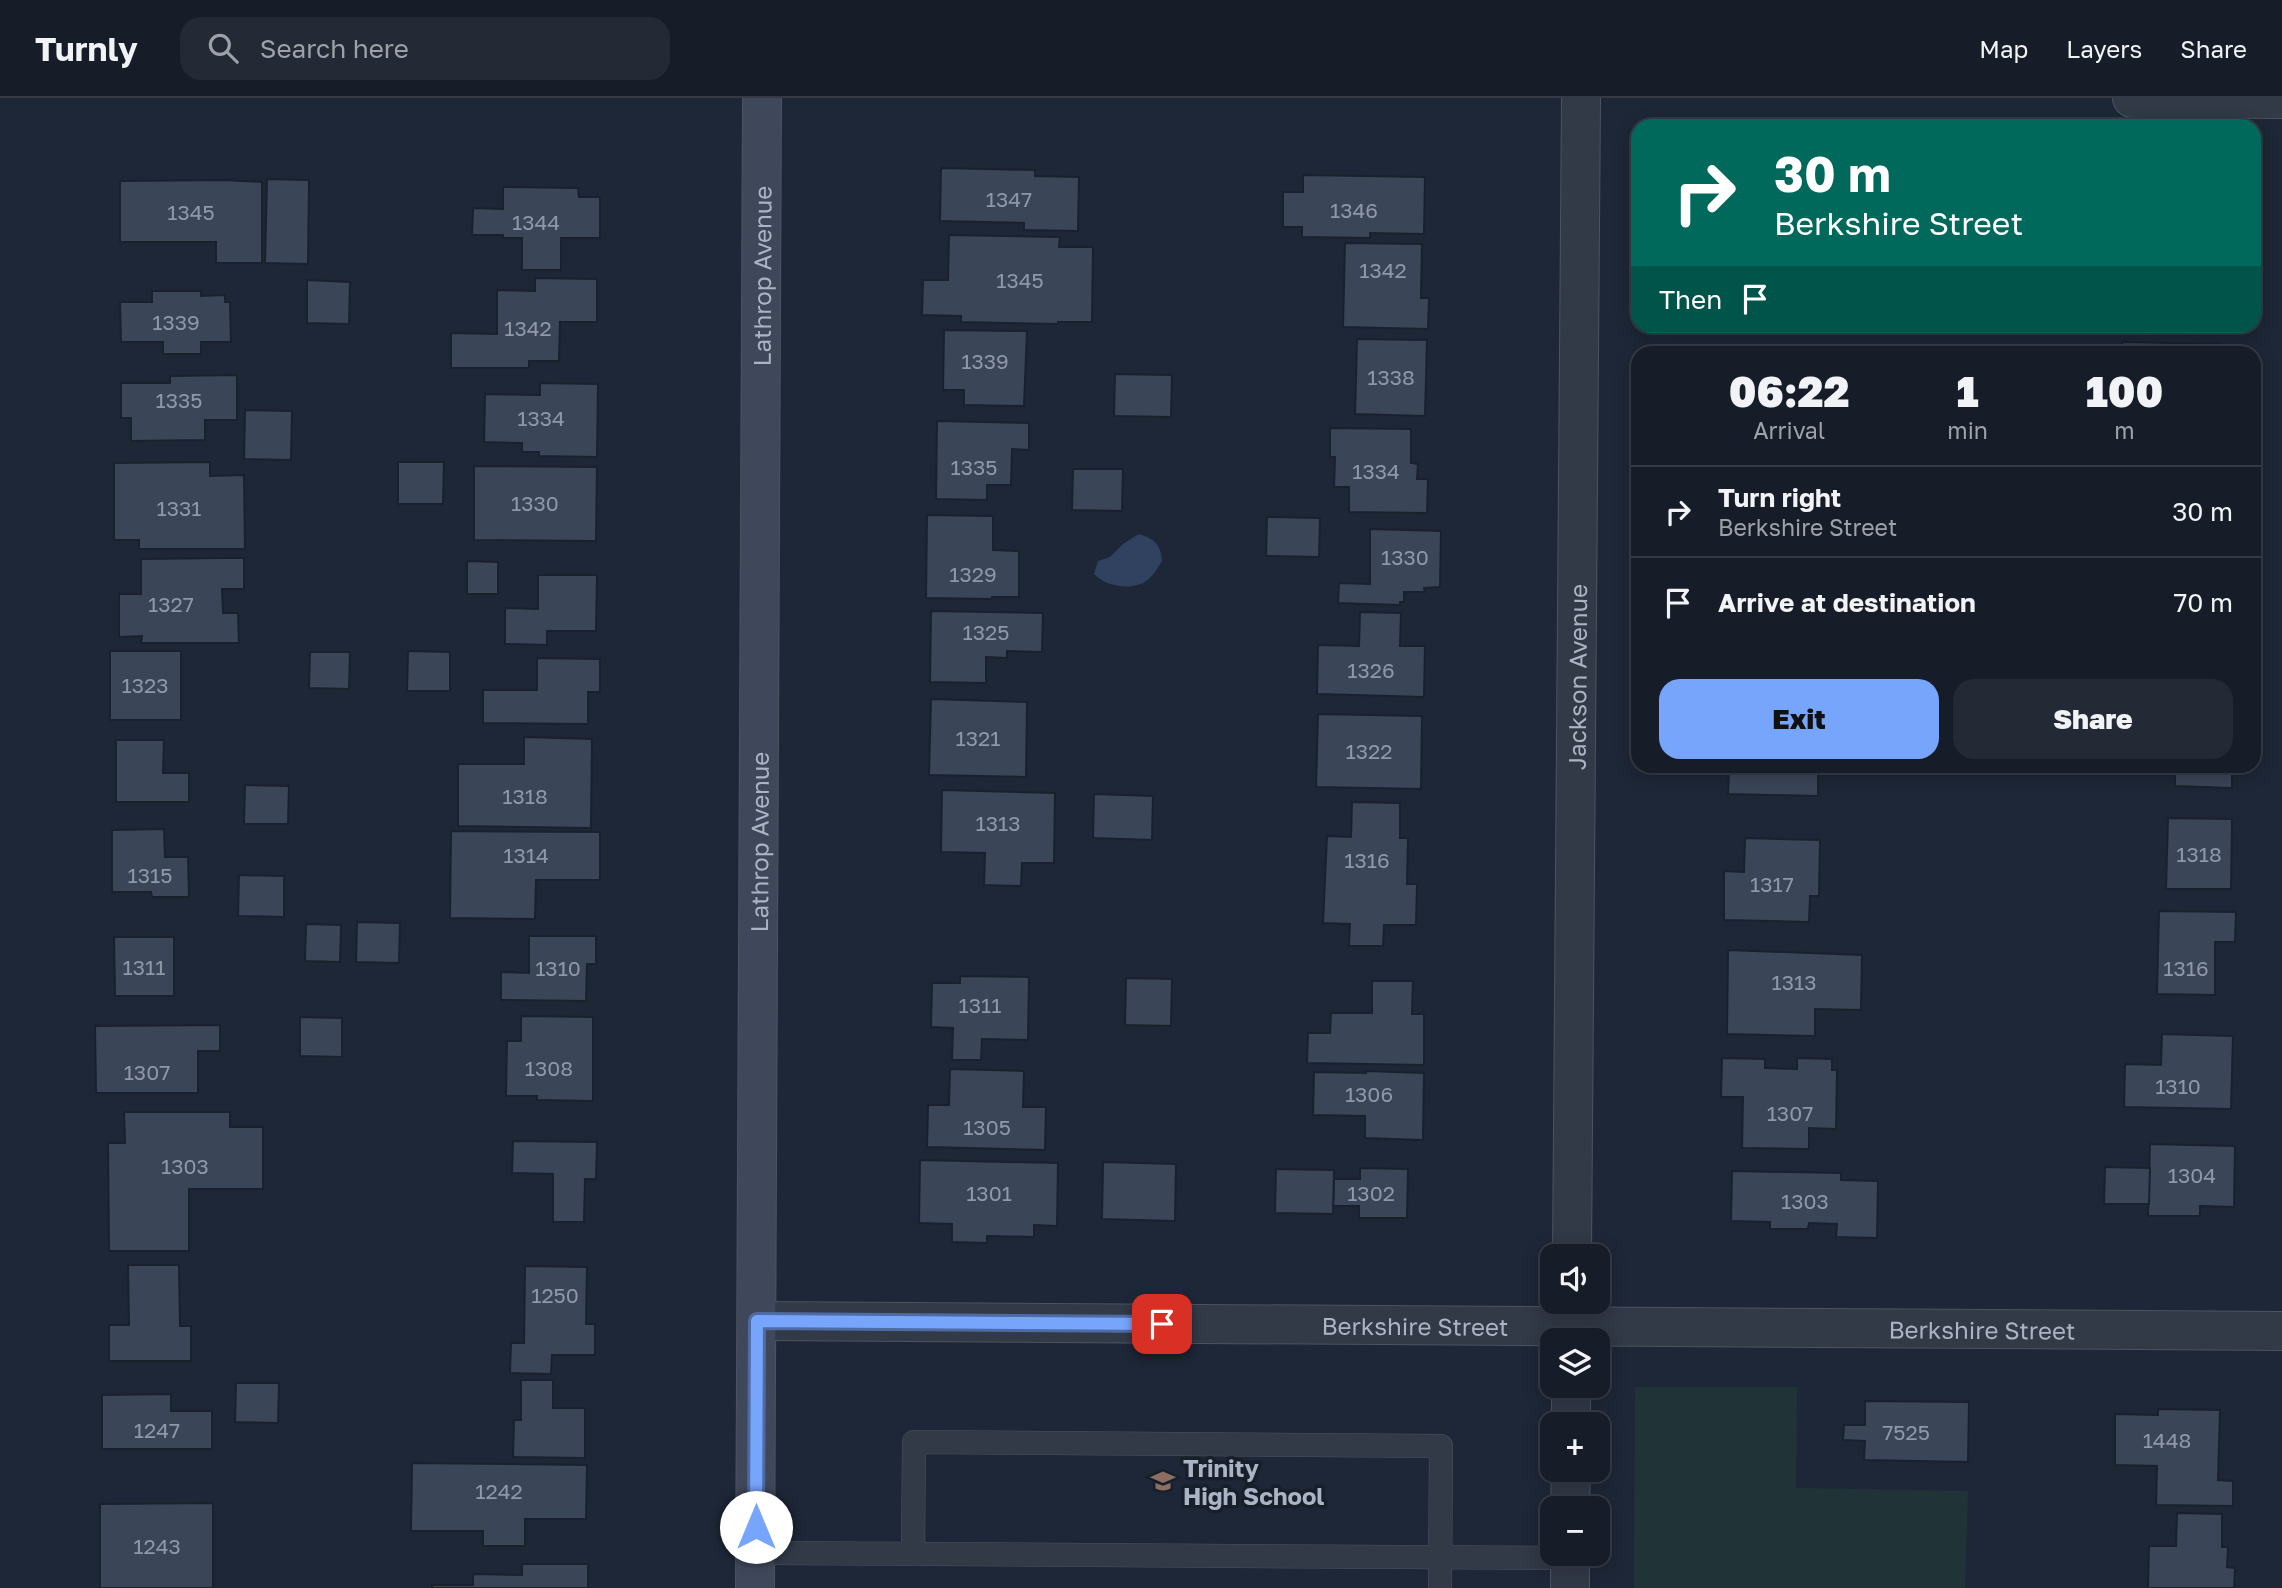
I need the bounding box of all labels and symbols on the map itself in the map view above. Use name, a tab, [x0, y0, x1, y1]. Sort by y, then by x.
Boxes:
street label: Lathrop Avenue	[746, 186, 776, 366]
house number: 1347	[986, 186, 1032, 212]
house number: 1346	[1330, 197, 1378, 223]
house number: 1345	[167, 199, 215, 225]
house number: 1344	[512, 209, 560, 235]
house number: 1342	[1359, 257, 1407, 283]
house number: 1345	[996, 267, 1044, 293]
house number: 1339	[152, 309, 200, 335]
house number: 1342	[504, 315, 552, 341]
house number: 1339	[961, 348, 1009, 374]
house number: 1338	[1367, 364, 1415, 390]
house number: 1335	[156, 387, 202, 413]
house number: 1334	[517, 405, 565, 431]
house number: 1335	[951, 454, 997, 480]
house number: 1334	[1352, 458, 1400, 484]
house number: 1330	[511, 490, 559, 516]
house number: 1331	[157, 495, 201, 521]
house number: 1330	[1381, 544, 1429, 570]
house number: 1329	[949, 561, 997, 587]
street label: Jackson Avenue	[1561, 584, 1592, 770]
house number: 1327	[148, 591, 194, 617]
house number: 1325	[963, 619, 1009, 645]
house number: 1326	[1347, 657, 1395, 683]
house number: 1323	[122, 672, 168, 698]
house number: 1321	[956, 725, 1000, 751]
house number: 1322	[1346, 738, 1392, 764]
street label: Lathrop Avenue	[744, 752, 773, 932]
house number: 1318	[502, 783, 548, 809]
house number: 1313	[976, 810, 1020, 836]
house number: 1318	[2176, 841, 2222, 867]
house number: 1314	[503, 842, 549, 868]
house number: 1316	[1344, 847, 1390, 873]
house number: 1315	[128, 862, 172, 888]
house number: 1317	[1750, 871, 1794, 897]
house number: 1311	[123, 954, 165, 980]
house number: 1310	[535, 955, 581, 981]
house number: 1316	[2163, 955, 2209, 981]
house number: 1313	[1772, 969, 1816, 995]
house number: 1311	[959, 992, 1001, 1018]
house number: 1308	[525, 1055, 573, 1081]
house number: 1307	[124, 1059, 170, 1085]
house number: 1310	[2155, 1073, 2201, 1099]
house number: 1306	[1345, 1081, 1393, 1107]
house number: 1307	[1767, 1100, 1813, 1126]
house number: 1305	[963, 1114, 1011, 1140]
house number: 1303	[161, 1153, 209, 1179]
house number: 1304	[2168, 1162, 2216, 1188]
house number: 1301	[966, 1180, 1012, 1206]
house number: 1302	[1347, 1180, 1395, 1206]
house number: 1303	[1781, 1188, 1829, 1214]
house number: 1250	[531, 1282, 579, 1308]
pin	[1132, 1294, 1192, 1354]
street label: Berkshire Street	[1321, 1310, 1509, 1340]
street label: Berkshire Street	[1888, 1314, 2076, 1344]
house number: 1247	[134, 1417, 180, 1443]
house number: 7525	[1882, 1419, 1930, 1445]
house number: 1448	[2143, 1427, 2191, 1453]
place label: Trinity High School	[1183, 1453, 1324, 1510]
school or university icon: Trinity High School	[1149, 1467, 1177, 1495]
house number: 1242	[475, 1478, 523, 1504]
position arrow	[719, 1490, 793, 1564]
house number: 1243	[133, 1533, 181, 1559]

